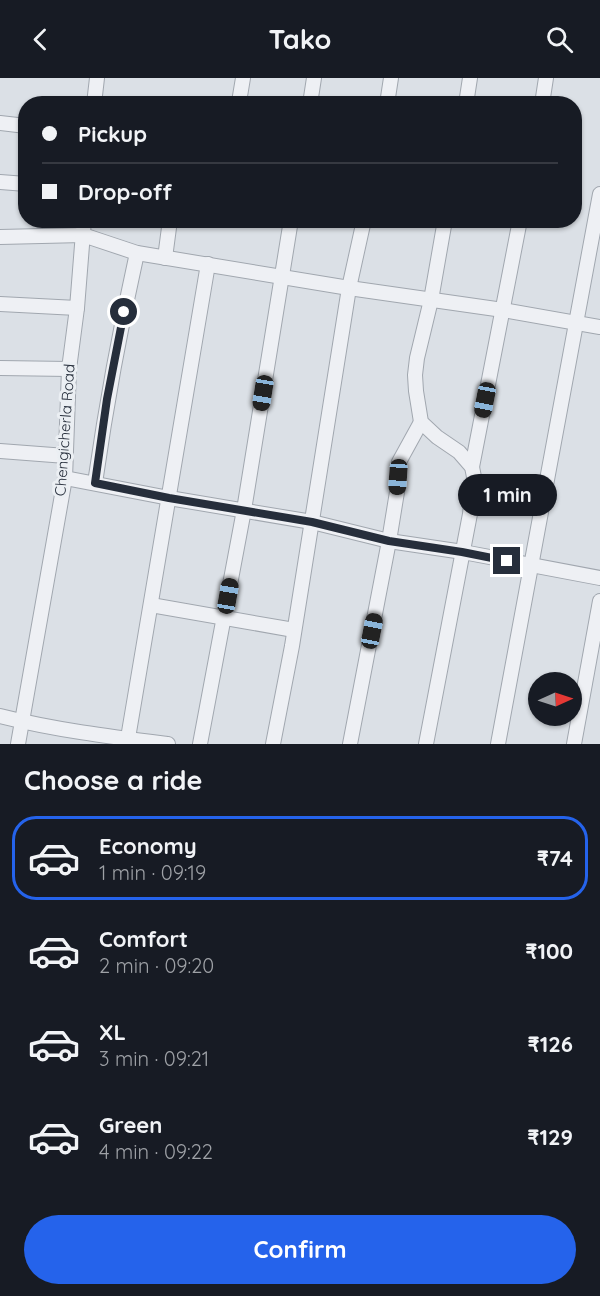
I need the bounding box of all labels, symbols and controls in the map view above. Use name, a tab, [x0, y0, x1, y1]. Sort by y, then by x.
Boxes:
text: Tako	[269, 22, 331, 56]
icon: back	[24, 23, 57, 56]
icon: search	[543, 23, 576, 56]
text: Pickup	[78, 120, 147, 148]
text: Drop-off	[78, 178, 172, 206]
route start	[110, 298, 137, 325]
street label: Chengicherla Road	[50, 363, 79, 497]
car	[251, 374, 275, 412]
car	[473, 381, 497, 419]
car	[388, 458, 408, 496]
callout: 1 min	[458, 474, 556, 516]
text: 1 min	[483, 482, 532, 507]
route end	[493, 547, 520, 574]
car	[216, 577, 240, 615]
car	[360, 612, 384, 650]
north arrow	[528, 672, 582, 726]
map controls	[528, 672, 582, 726]
text: Choose a ride	[24, 763, 202, 797]
icon: car	[27, 831, 81, 885]
text: Economy	[99, 832, 197, 860]
text: ₹74	[537, 844, 573, 872]
text: 1 min · 09:19	[99, 860, 206, 885]
icon: car	[27, 924, 81, 978]
text: Comfort	[99, 925, 188, 953]
text: ₹100	[525, 937, 573, 965]
text: 2 min · 09:20	[99, 953, 214, 978]
icon: car	[27, 1017, 81, 1071]
text: XL	[99, 1018, 126, 1046]
text: ₹126	[528, 1030, 573, 1058]
text: 3 min · 09:21	[99, 1046, 209, 1071]
icon: car	[27, 1110, 81, 1164]
text: Green	[99, 1111, 162, 1139]
text: ₹129	[527, 1123, 573, 1151]
text: 4 min · 09:22	[99, 1139, 213, 1164]
button: Confirm	[24, 1215, 576, 1284]

